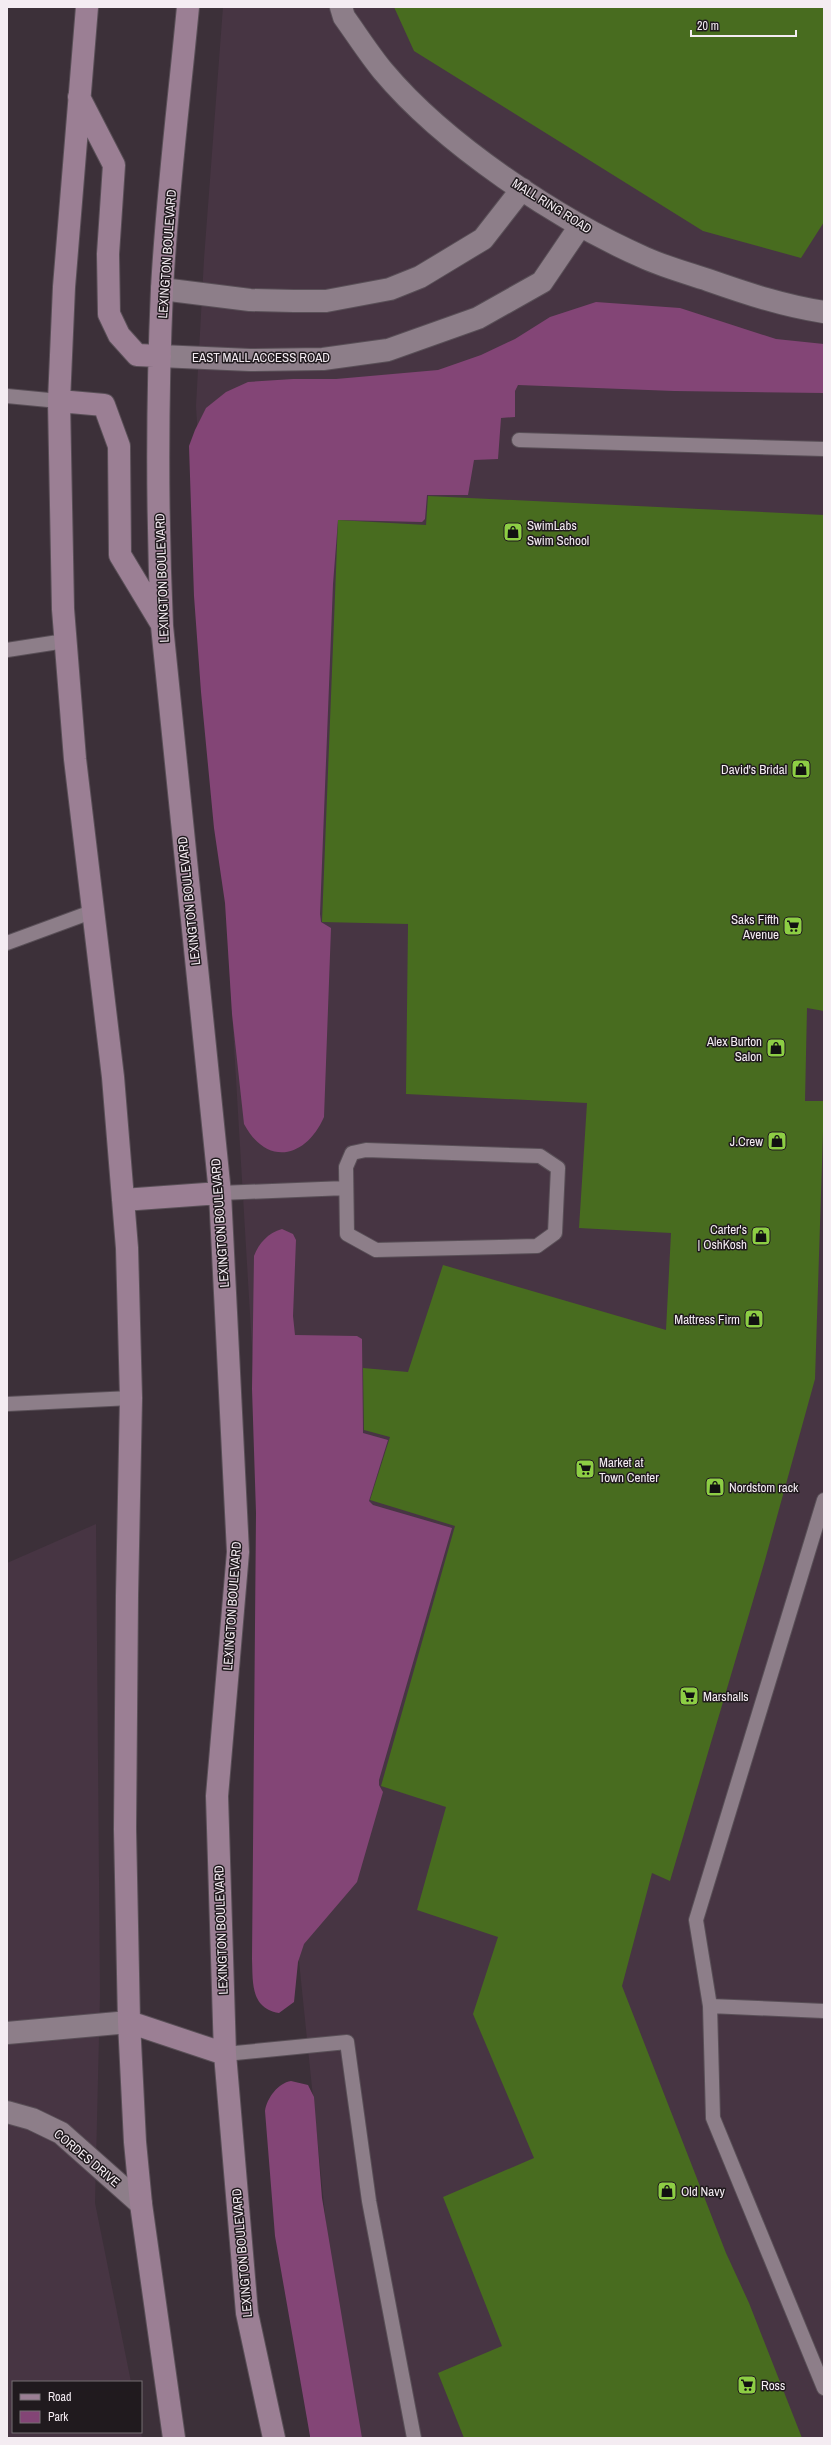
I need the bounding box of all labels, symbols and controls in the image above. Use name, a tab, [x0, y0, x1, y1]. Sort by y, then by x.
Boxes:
scale bar	[691, 12, 796, 38]
text: 20 m	[697, 18, 719, 34]
street label: MALL RING ROAD	[509, 175, 595, 237]
street label: LEXINGTON BOULEVARD	[154, 189, 180, 319]
street label: EAST MALL ACCESS ROAD	[192, 349, 330, 366]
street label: LEXINGTON BOULEVARD	[151, 513, 173, 643]
place label: SwimLabs Swim School	[527, 517, 589, 549]
shop icon: SwimLabs Swim School	[502, 521, 524, 543]
shop icon: David's Bridal	[790, 758, 812, 780]
place label: David's Bridal	[721, 761, 787, 778]
street label: LEXINGTON BOULEVARD	[174, 835, 204, 966]
place label: Saks Fifth Avenue	[731, 911, 779, 943]
supermarket icon: Saks Fifth Avenue	[782, 915, 804, 937]
place label: Alex Burton Salon	[706, 1033, 762, 1065]
shop icon: Alex Burton Salon	[765, 1037, 787, 1059]
shop icon: J.Crew	[766, 1130, 788, 1152]
place label: J.Crew	[730, 1133, 763, 1150]
street label: LEXINGTON BOULEVARD	[207, 1158, 233, 1288]
place label: Carter's | OshKosh	[697, 1221, 747, 1253]
shop icon: Carter's | OshKosh	[750, 1225, 772, 1247]
shop icon: Mattress Firm	[743, 1308, 765, 1330]
place label: Mattress Firm	[674, 1311, 740, 1328]
place label: Market at Town Center	[599, 1454, 659, 1486]
supermarket icon: Market at Town Center	[574, 1458, 596, 1480]
shop icon: Nordstom rack	[704, 1476, 726, 1498]
place label: Nordstom rack	[729, 1479, 799, 1496]
street label: LEXINGTON BOULEVARD	[219, 1541, 245, 1671]
supermarket icon: Marshalls	[678, 1685, 700, 1707]
place label: Marshalls	[703, 1688, 749, 1705]
street label: LEXINGTON BOULEVARD	[210, 1865, 232, 1995]
street label: CORDES DRIVE	[50, 2125, 124, 2191]
shop icon: Old Navy	[656, 2180, 678, 2202]
place label: Old Navy	[681, 2183, 726, 2200]
street label: LEXINGTON BOULEVARD	[228, 2188, 256, 2318]
supermarket icon: Ross	[736, 2374, 758, 2396]
place label: Ross	[761, 2377, 785, 2394]
legend	[12, 2381, 142, 2433]
text: Road	[48, 2389, 72, 2405]
text: Park	[48, 2409, 68, 2425]

